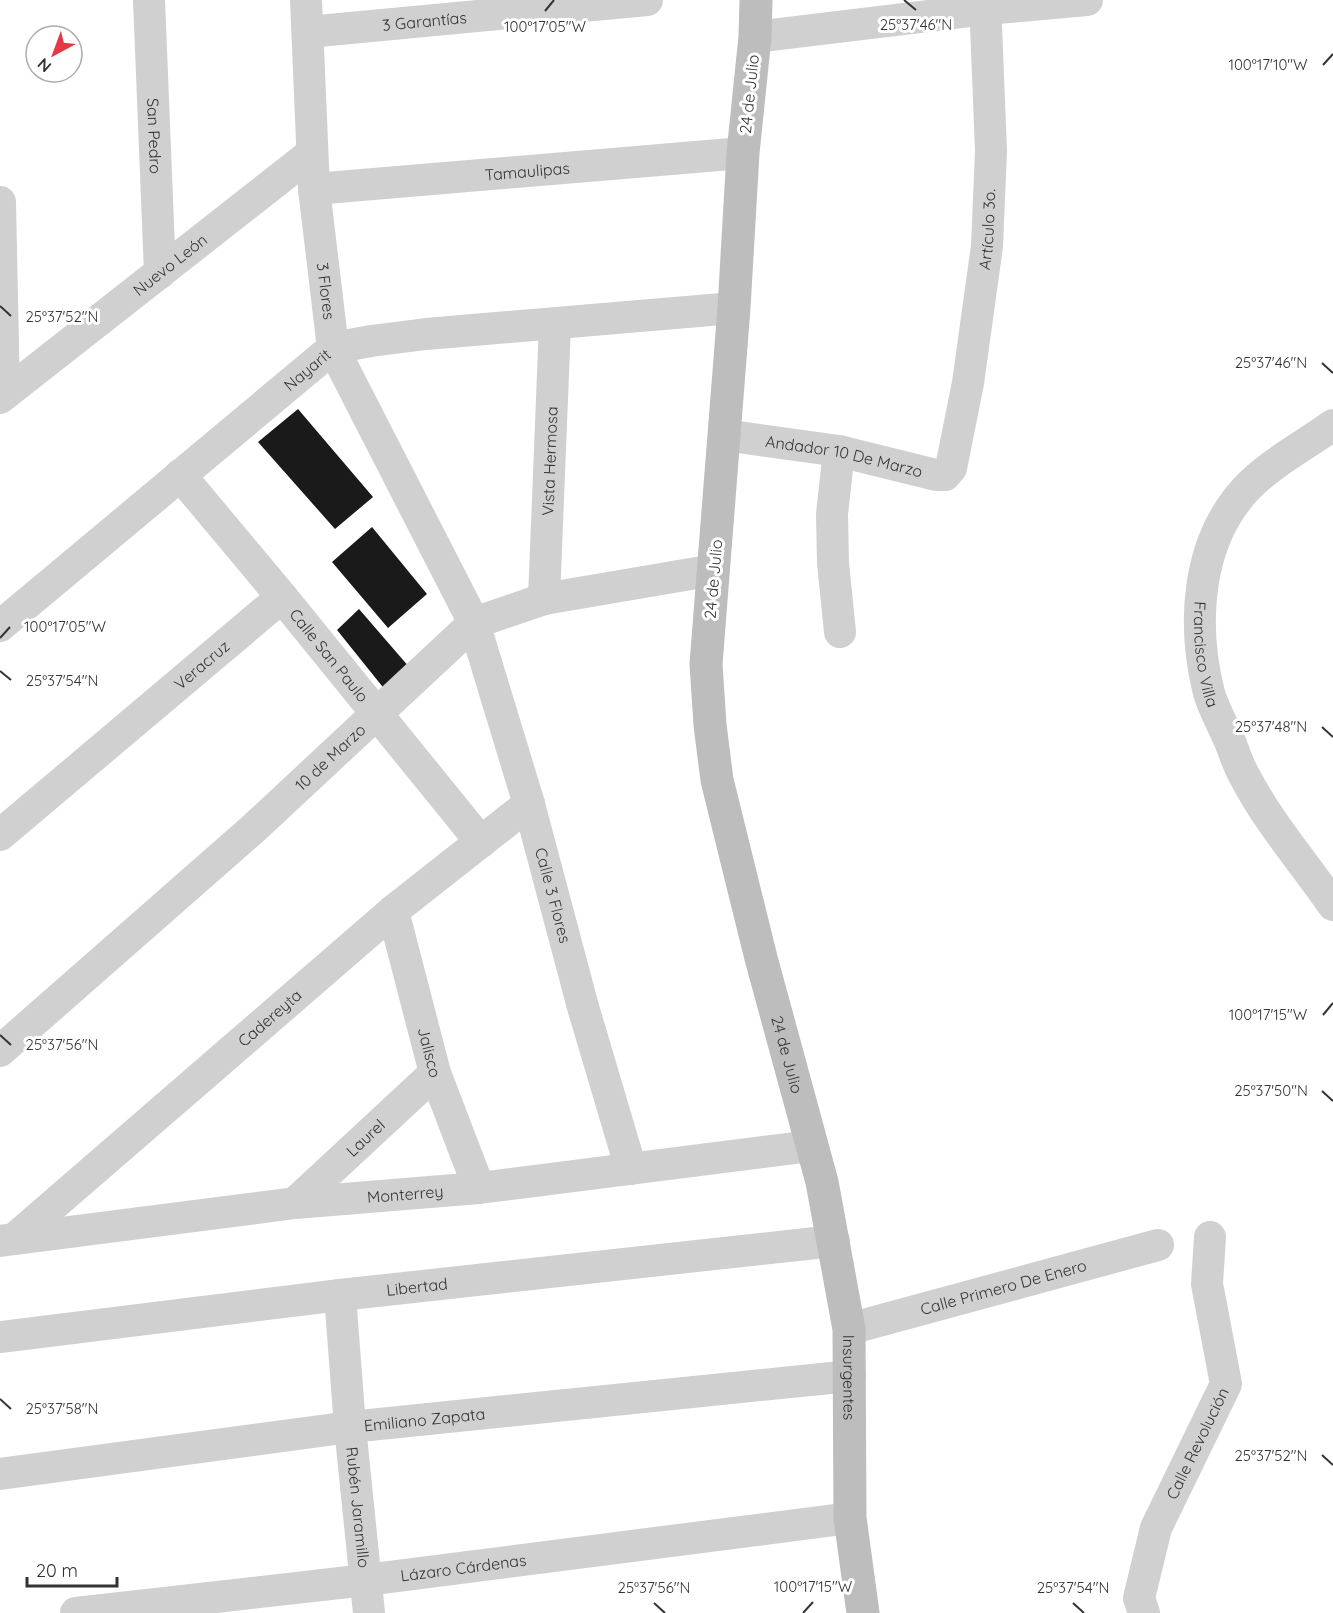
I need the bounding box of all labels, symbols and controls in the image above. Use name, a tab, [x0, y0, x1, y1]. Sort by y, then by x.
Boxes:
street label: 3 Garantías	[381, 7, 468, 35]
text: 25°37'46"N	[880, 15, 952, 34]
text: 100°17'05"W	[504, 17, 586, 36]
north arrow	[24, 24, 84, 84]
street label: 24 de Julio	[735, 53, 763, 135]
text: N	[33, 54, 55, 77]
text: 100°17'10"W	[1228, 55, 1308, 74]
street label: San Pedro	[143, 98, 166, 174]
street label: Tamaulipas	[484, 158, 570, 185]
street label: Artículo 3o.	[974, 188, 999, 271]
street label: Nuevo León	[129, 229, 211, 300]
street label: 3 Flores	[313, 261, 340, 321]
text: 25°37'52"N	[25, 307, 99, 326]
street label: Nayarit	[279, 344, 335, 395]
text: 25°37'46"N	[1235, 353, 1307, 372]
street label: Vista Hermosa	[537, 406, 562, 516]
street label: Andador 10 De Marzo	[764, 431, 925, 481]
street label: 24 de Julio	[700, 538, 726, 620]
street label: Francisco Villa	[1190, 601, 1223, 710]
street label: Calle San Paulo	[285, 604, 373, 706]
text: 100°17'05"W	[24, 617, 106, 636]
street label: Veracruz	[170, 636, 234, 694]
text: 25°37'54"N	[26, 671, 98, 690]
text: 25°37'48"N	[1235, 717, 1307, 736]
street label: 10 de Marzo	[291, 719, 370, 795]
street label: Calle 3 Flores	[531, 845, 576, 945]
street label: Cadereyta	[234, 985, 306, 1051]
text: 100°17'15"W	[1229, 1005, 1308, 1024]
street label: 24 de Julio	[767, 1014, 807, 1096]
street label: Jalisco	[414, 1025, 446, 1080]
text: 25°37'56"N	[26, 1035, 98, 1054]
text: 25°37'50"N	[1234, 1081, 1308, 1100]
street label: Laurel	[342, 1115, 389, 1161]
street label: Monterrey	[366, 1181, 444, 1207]
street label: Calle Primero De Enero	[918, 1255, 1089, 1319]
street label: Libertad	[385, 1273, 449, 1300]
street label: Insurgentes	[839, 1335, 859, 1420]
street label: Calle Revolución	[1162, 1384, 1233, 1502]
text: 25°37'58"N	[26, 1399, 98, 1418]
street label: Emiliano Zapata	[363, 1403, 486, 1436]
street label: Rubén Jaramillo	[342, 1446, 374, 1569]
text: 25°37'52"N	[1234, 1446, 1308, 1465]
scale bar	[27, 1550, 117, 1588]
street label: Lázaro Cárdenas	[399, 1550, 527, 1585]
text: 20 m	[36, 1559, 78, 1582]
text: 100°17'15"W	[774, 1577, 853, 1596]
text: 25°37'56"N	[618, 1578, 690, 1597]
text: 25°37'54"N	[1037, 1578, 1109, 1597]

